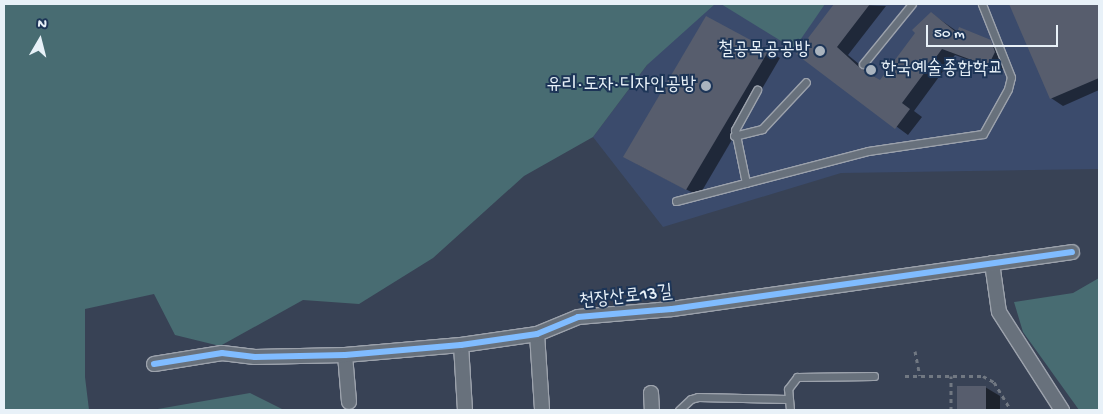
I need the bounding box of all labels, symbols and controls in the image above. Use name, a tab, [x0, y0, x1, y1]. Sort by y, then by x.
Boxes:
north arrow	[15, 15, 65, 65]
scale bar	[928, 15, 1060, 47]
text: N	[36, 16, 48, 34]
text: 50 m	[934, 25, 965, 43]
place label: 철공목공공방	[718, 40, 810, 62]
marker: 철공목공공방	[814, 45, 826, 57]
place label: 한국예술종합학교	[881, 59, 1003, 81]
marker: 한국예술종합학교	[865, 64, 877, 76]
place label: 유리·도자·디자인공방	[546, 75, 696, 97]
marker: 유리·도자·디자인공방	[700, 80, 712, 92]
street label: 천장산로13길	[578, 282, 674, 314]

